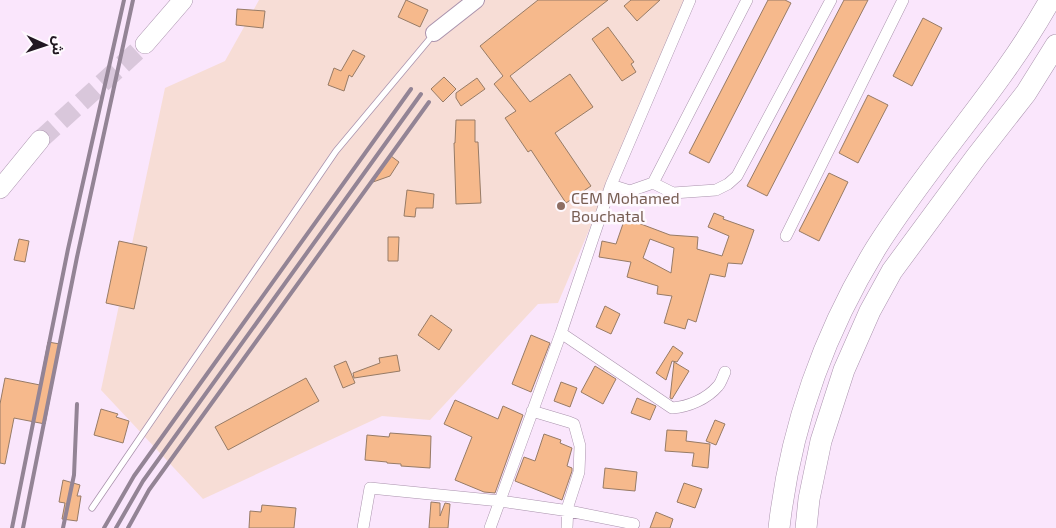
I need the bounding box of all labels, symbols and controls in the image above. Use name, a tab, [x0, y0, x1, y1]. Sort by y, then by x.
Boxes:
north arrow	[20, 20, 70, 70]
text: ش	[49, 36, 67, 56]
place label: CEM Mohamed Bouchatal	[571, 188, 680, 225]
marker: CEM Mohamed Bouchatal	[555, 200, 567, 212]

